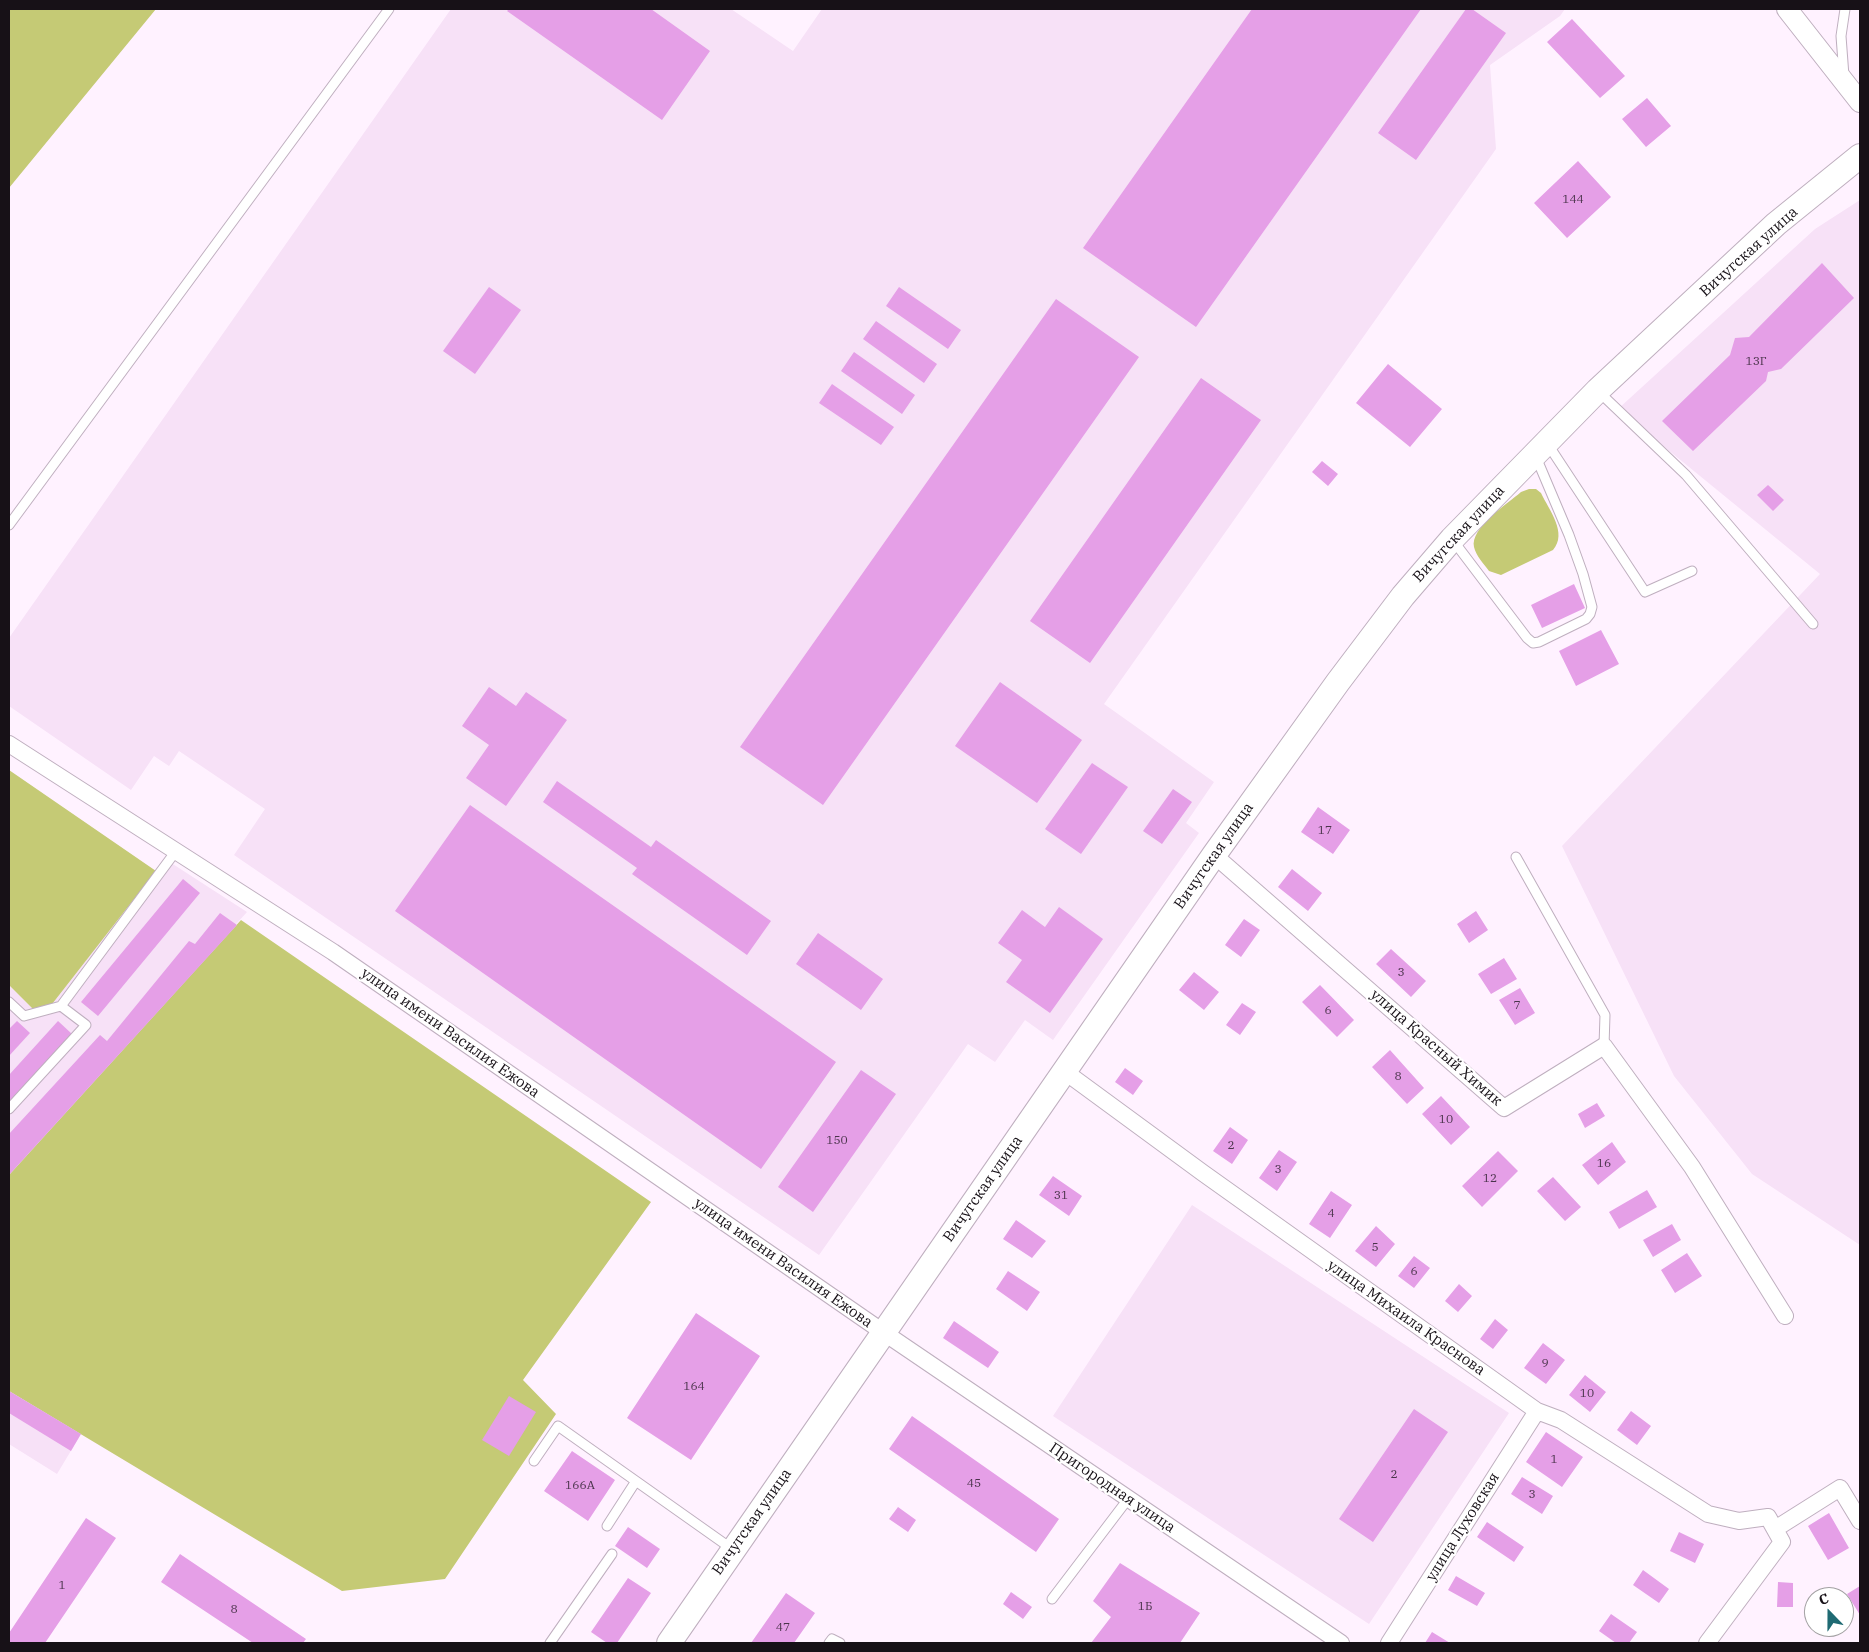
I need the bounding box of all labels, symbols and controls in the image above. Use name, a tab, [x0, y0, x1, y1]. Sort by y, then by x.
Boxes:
house number: 144	[1562, 193, 1584, 207]
street label: Вичугская улица	[1696, 203, 1802, 301]
house number: 13Г	[1745, 355, 1767, 369]
street label: Вичугская улица	[1410, 482, 1508, 586]
street label: Вичугская улица	[1171, 799, 1257, 913]
house number: 17	[1318, 824, 1332, 838]
street label: улица имени Василия Ежова	[357, 964, 543, 1102]
house number: 3	[1397, 966, 1405, 980]
street label: улица Красный Химик	[1367, 986, 1505, 1110]
house number: 7	[1513, 999, 1521, 1013]
house number: 6	[1324, 1004, 1332, 1018]
house number: 8	[1394, 1070, 1402, 1084]
house number: 10	[1439, 1113, 1453, 1127]
street label: Вичугская улица	[940, 1132, 1026, 1246]
house number: 150	[826, 1134, 848, 1148]
house number: 2	[1227, 1139, 1235, 1153]
house number: 16	[1597, 1157, 1611, 1171]
house number: 3	[1274, 1163, 1282, 1177]
house number: 12	[1483, 1172, 1497, 1186]
house number: 31	[1054, 1189, 1068, 1203]
street label: улица имени Василия Ежова	[690, 1194, 876, 1332]
house number: 4	[1327, 1207, 1335, 1221]
house number: 5	[1371, 1241, 1379, 1255]
street label: улица Михаила Краснова	[1324, 1257, 1488, 1379]
house number: 6	[1410, 1265, 1418, 1279]
house number: 9	[1541, 1357, 1549, 1371]
house number: 164	[683, 1380, 705, 1394]
house number: 10	[1580, 1387, 1594, 1401]
street label: Пригородная улица	[1046, 1439, 1178, 1537]
house number: 1	[1550, 1453, 1558, 1467]
street label: Вичугская улица	[709, 1465, 795, 1579]
house number: 2	[1390, 1468, 1398, 1482]
street label: улица Луховская	[1422, 1469, 1504, 1585]
house number: 45	[967, 1477, 981, 1491]
house number: 166А	[565, 1479, 595, 1493]
house number: 3	[1528, 1488, 1536, 1502]
house number: 1	[58, 1579, 66, 1593]
north arrow	[1804, 1587, 1854, 1637]
text: С	[1816, 1589, 1831, 1609]
house number: 1Б	[1138, 1600, 1152, 1614]
house number: 8	[230, 1603, 238, 1617]
house number: 47	[776, 1621, 790, 1635]

